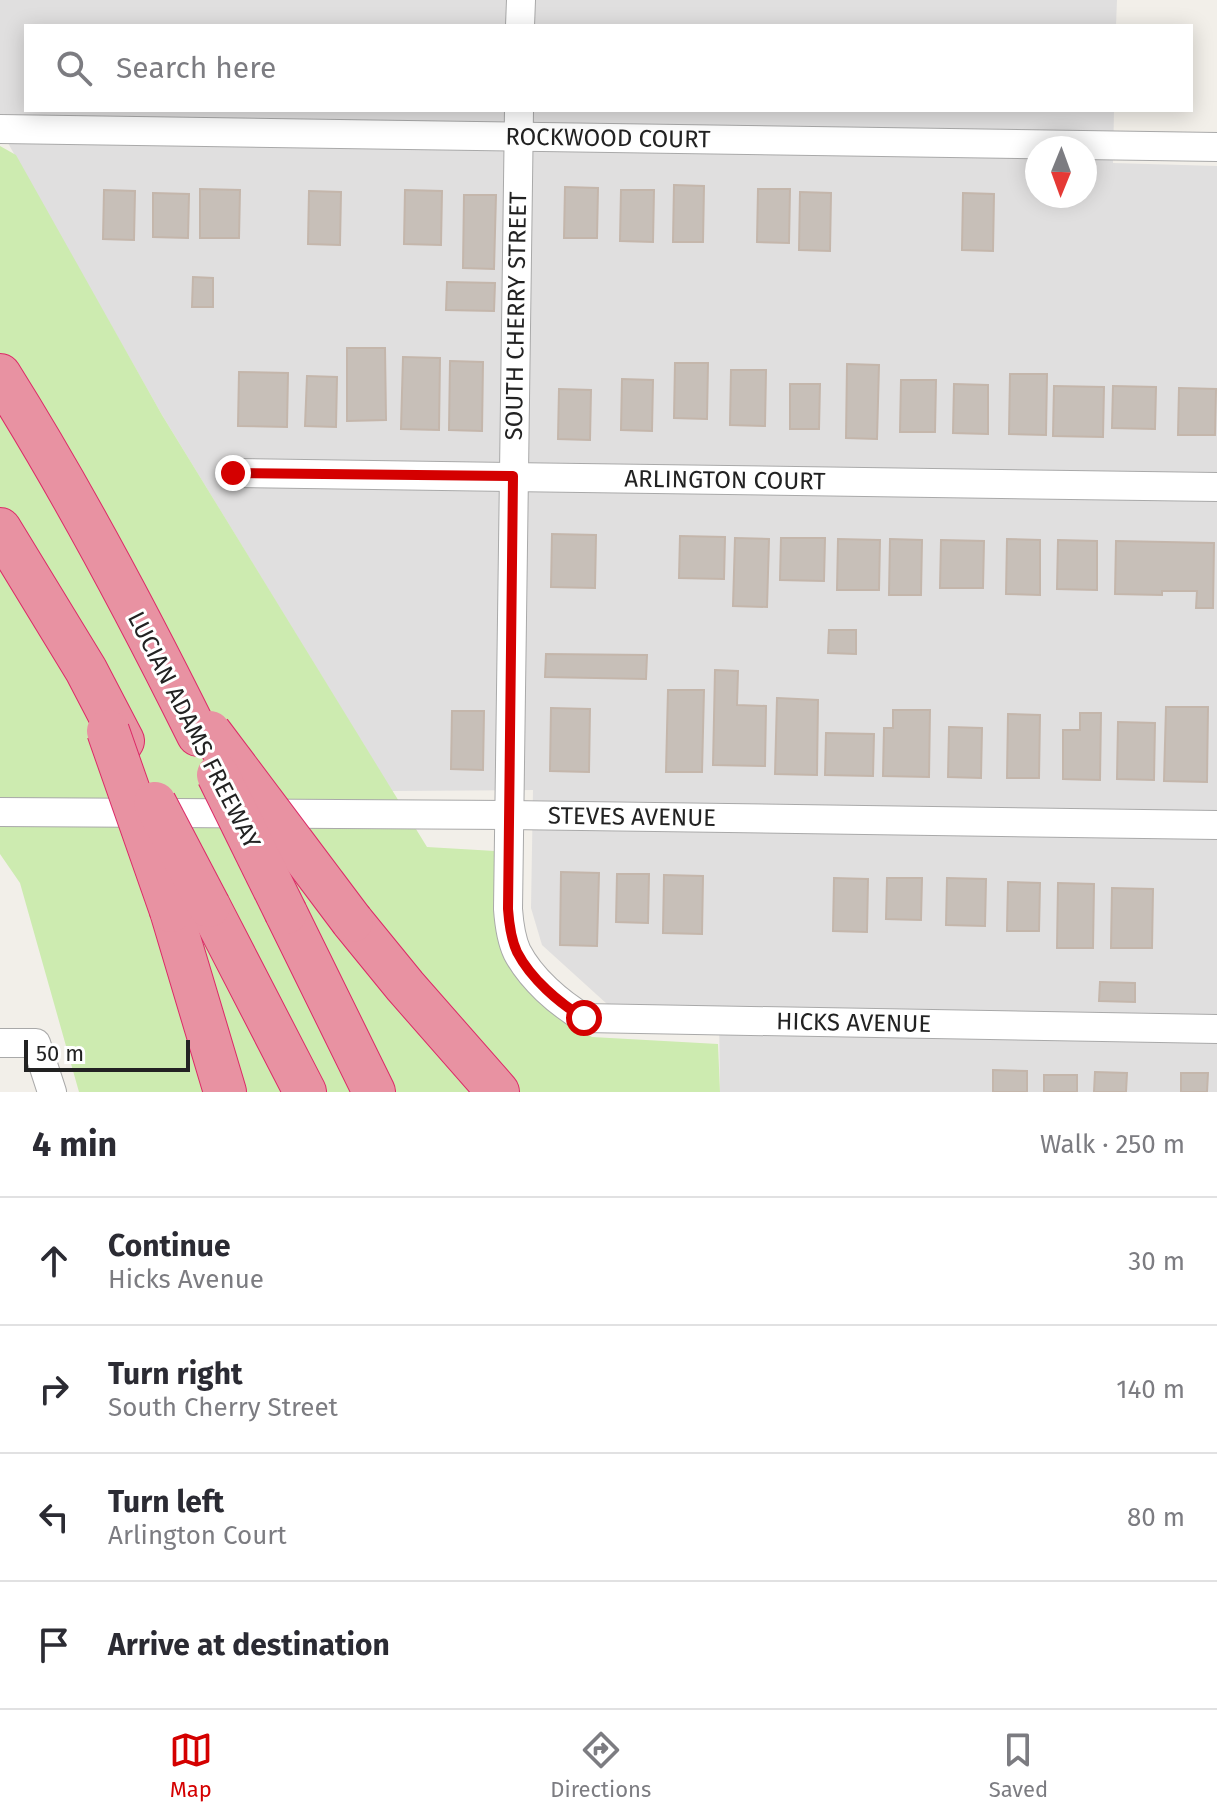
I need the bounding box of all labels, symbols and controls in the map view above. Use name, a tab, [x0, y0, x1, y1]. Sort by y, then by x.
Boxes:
search box	[24, 24, 1193, 112]
icon: search	[52, 46, 96, 90]
text: Search here	[116, 50, 276, 86]
street label: ROCKWOOD COURT	[505, 122, 711, 154]
north arrow	[1025, 136, 1097, 208]
street label: SOUTH CHERRY STREET	[500, 191, 532, 441]
route end	[215, 455, 251, 491]
street label: ARLINGTON COURT	[624, 465, 826, 495]
street label: LUCIAN ADAMS FREEWAY	[122, 607, 266, 854]
street label: STEVES AVENUE	[548, 802, 716, 832]
route start	[566, 1000, 602, 1036]
street label: HICKS AVENUE	[776, 1007, 931, 1038]
scale bar	[24, 1036, 190, 1072]
text: 50 m	[36, 1040, 84, 1067]
text: 4 min	[32, 1124, 117, 1165]
text: Walk · 250 m	[1040, 1129, 1185, 1160]
text: Continue	[108, 1228, 231, 1264]
icon: ahead	[32, 1239, 76, 1283]
text: 30 m	[1128, 1246, 1185, 1277]
text: Hicks Avenue	[108, 1264, 264, 1295]
text: Turn right	[108, 1356, 243, 1392]
icon: right	[32, 1367, 76, 1411]
text: 140 m	[1116, 1374, 1185, 1405]
text: South Cherry Street	[108, 1392, 338, 1423]
text: Turn left	[108, 1484, 224, 1520]
icon: left	[32, 1495, 76, 1539]
text: 80 m	[1127, 1502, 1185, 1533]
text: Arlington Court	[108, 1520, 287, 1551]
icon: arrive	[32, 1623, 76, 1667]
text: Arrive at destination	[108, 1627, 390, 1663]
tab: Map	[169, 1728, 213, 1803]
tab: Directions	[550, 1728, 651, 1803]
tab: Saved	[989, 1728, 1048, 1803]

